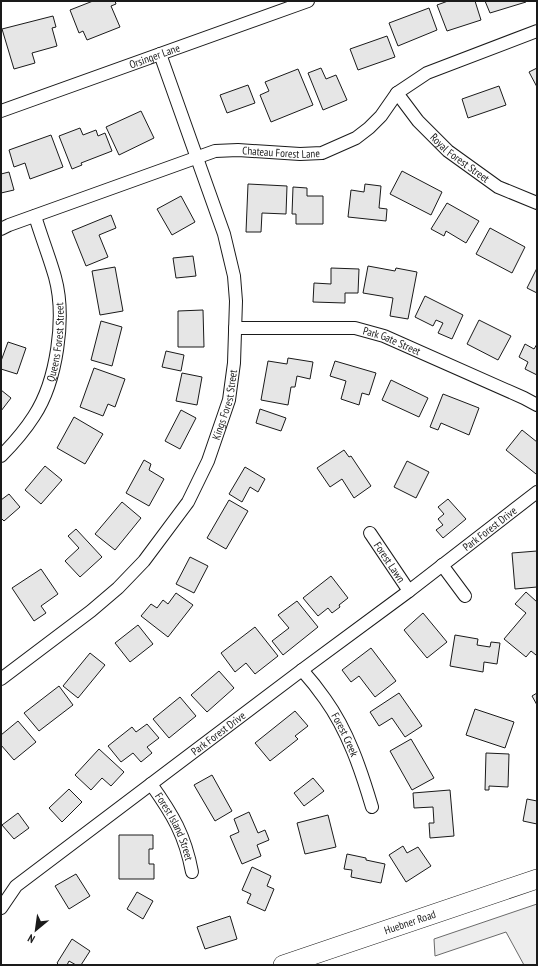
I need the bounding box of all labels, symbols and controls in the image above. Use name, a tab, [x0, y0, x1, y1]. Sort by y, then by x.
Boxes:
street label: Orsinger Lane	[127, 40, 182, 72]
street label: Royal Forest Street	[427, 130, 492, 186]
street label: Chateau Forest Lane	[242, 143, 321, 161]
street label: Queens Forest Street	[43, 302, 67, 383]
street label: Park Gate Street	[361, 324, 423, 358]
street label: Kings Forest Street	[209, 369, 240, 442]
street label: Park Forest Drive	[460, 503, 520, 554]
street label: Forest Lawn	[371, 539, 408, 585]
street label: Park Forest Drive	[188, 708, 248, 758]
street label: Forest Creek	[328, 710, 362, 759]
street label: Forest Island Street	[152, 790, 196, 862]
street label: Huebner Road	[382, 907, 438, 937]
north arrow	[16, 910, 56, 950]
text: N	[25, 931, 37, 946]

